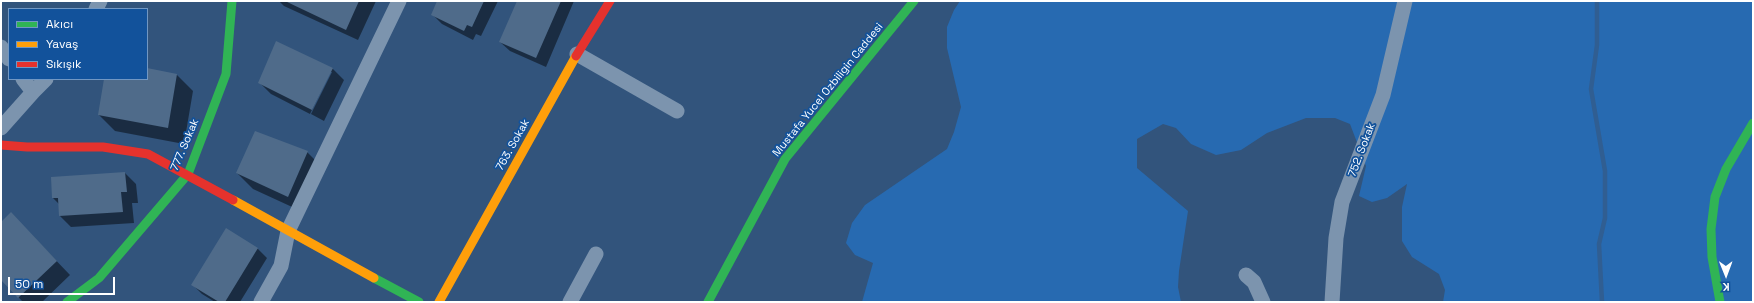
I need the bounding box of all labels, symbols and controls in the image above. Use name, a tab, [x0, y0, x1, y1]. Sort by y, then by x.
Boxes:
legend	[8, 8, 148, 80]
text: Akıcı	[46, 16, 73, 32]
street label: Mustafa Yucel Ozbiligin Caddesi	[770, 21, 886, 159]
text: Yavaş	[46, 36, 78, 52]
text: Sıkışık	[46, 56, 81, 72]
street label: 777. Sokak	[168, 117, 202, 173]
street label: 763. Sokak	[493, 117, 533, 173]
street label: 752. Sokak	[1346, 121, 1378, 179]
north arrow	[1706, 255, 1746, 295]
scale bar	[10, 269, 117, 295]
text: 50 m	[15, 276, 43, 292]
text: K	[1723, 280, 1730, 294]

